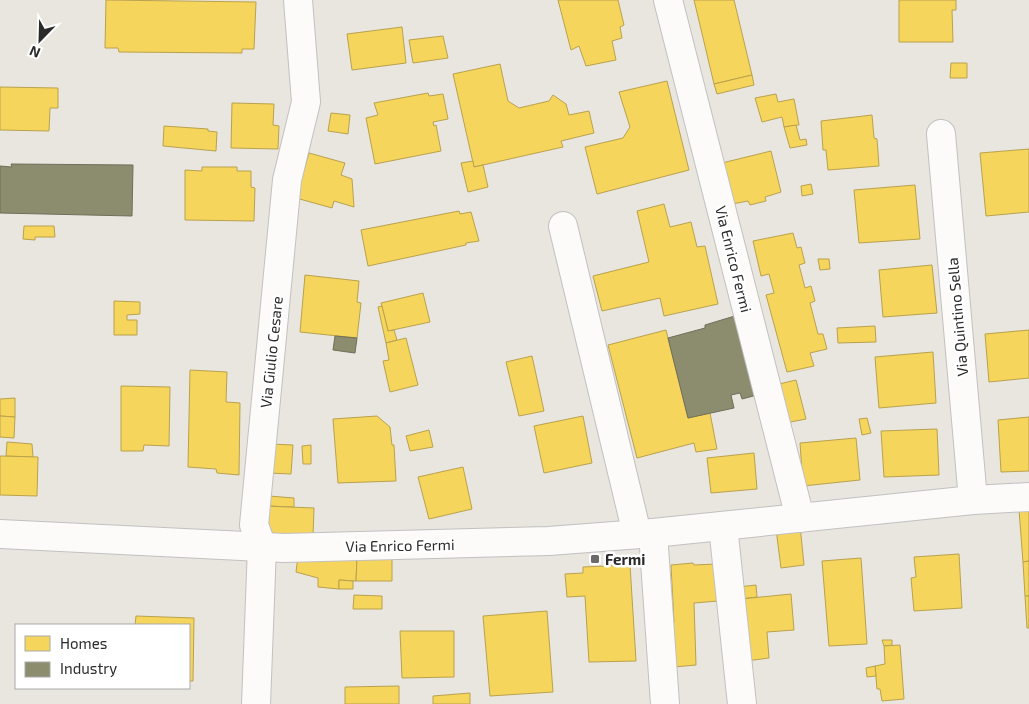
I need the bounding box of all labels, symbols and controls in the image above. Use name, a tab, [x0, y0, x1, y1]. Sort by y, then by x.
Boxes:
north arrow	[15, 15, 65, 65]
text: N	[27, 43, 43, 62]
street label: Via Enrico Fermi	[712, 204, 756, 314]
street label: Via Quintino Sella	[943, 257, 972, 377]
street label: Via Giulio Cesare	[256, 295, 286, 409]
street label: Via Enrico Fermi	[345, 535, 455, 555]
place label: Fermi	[605, 550, 645, 568]
marker: Fermi	[589, 553, 601, 565]
legend	[15, 624, 190, 689]
text: Homes	[60, 634, 107, 652]
text: Industry	[60, 659, 117, 677]

